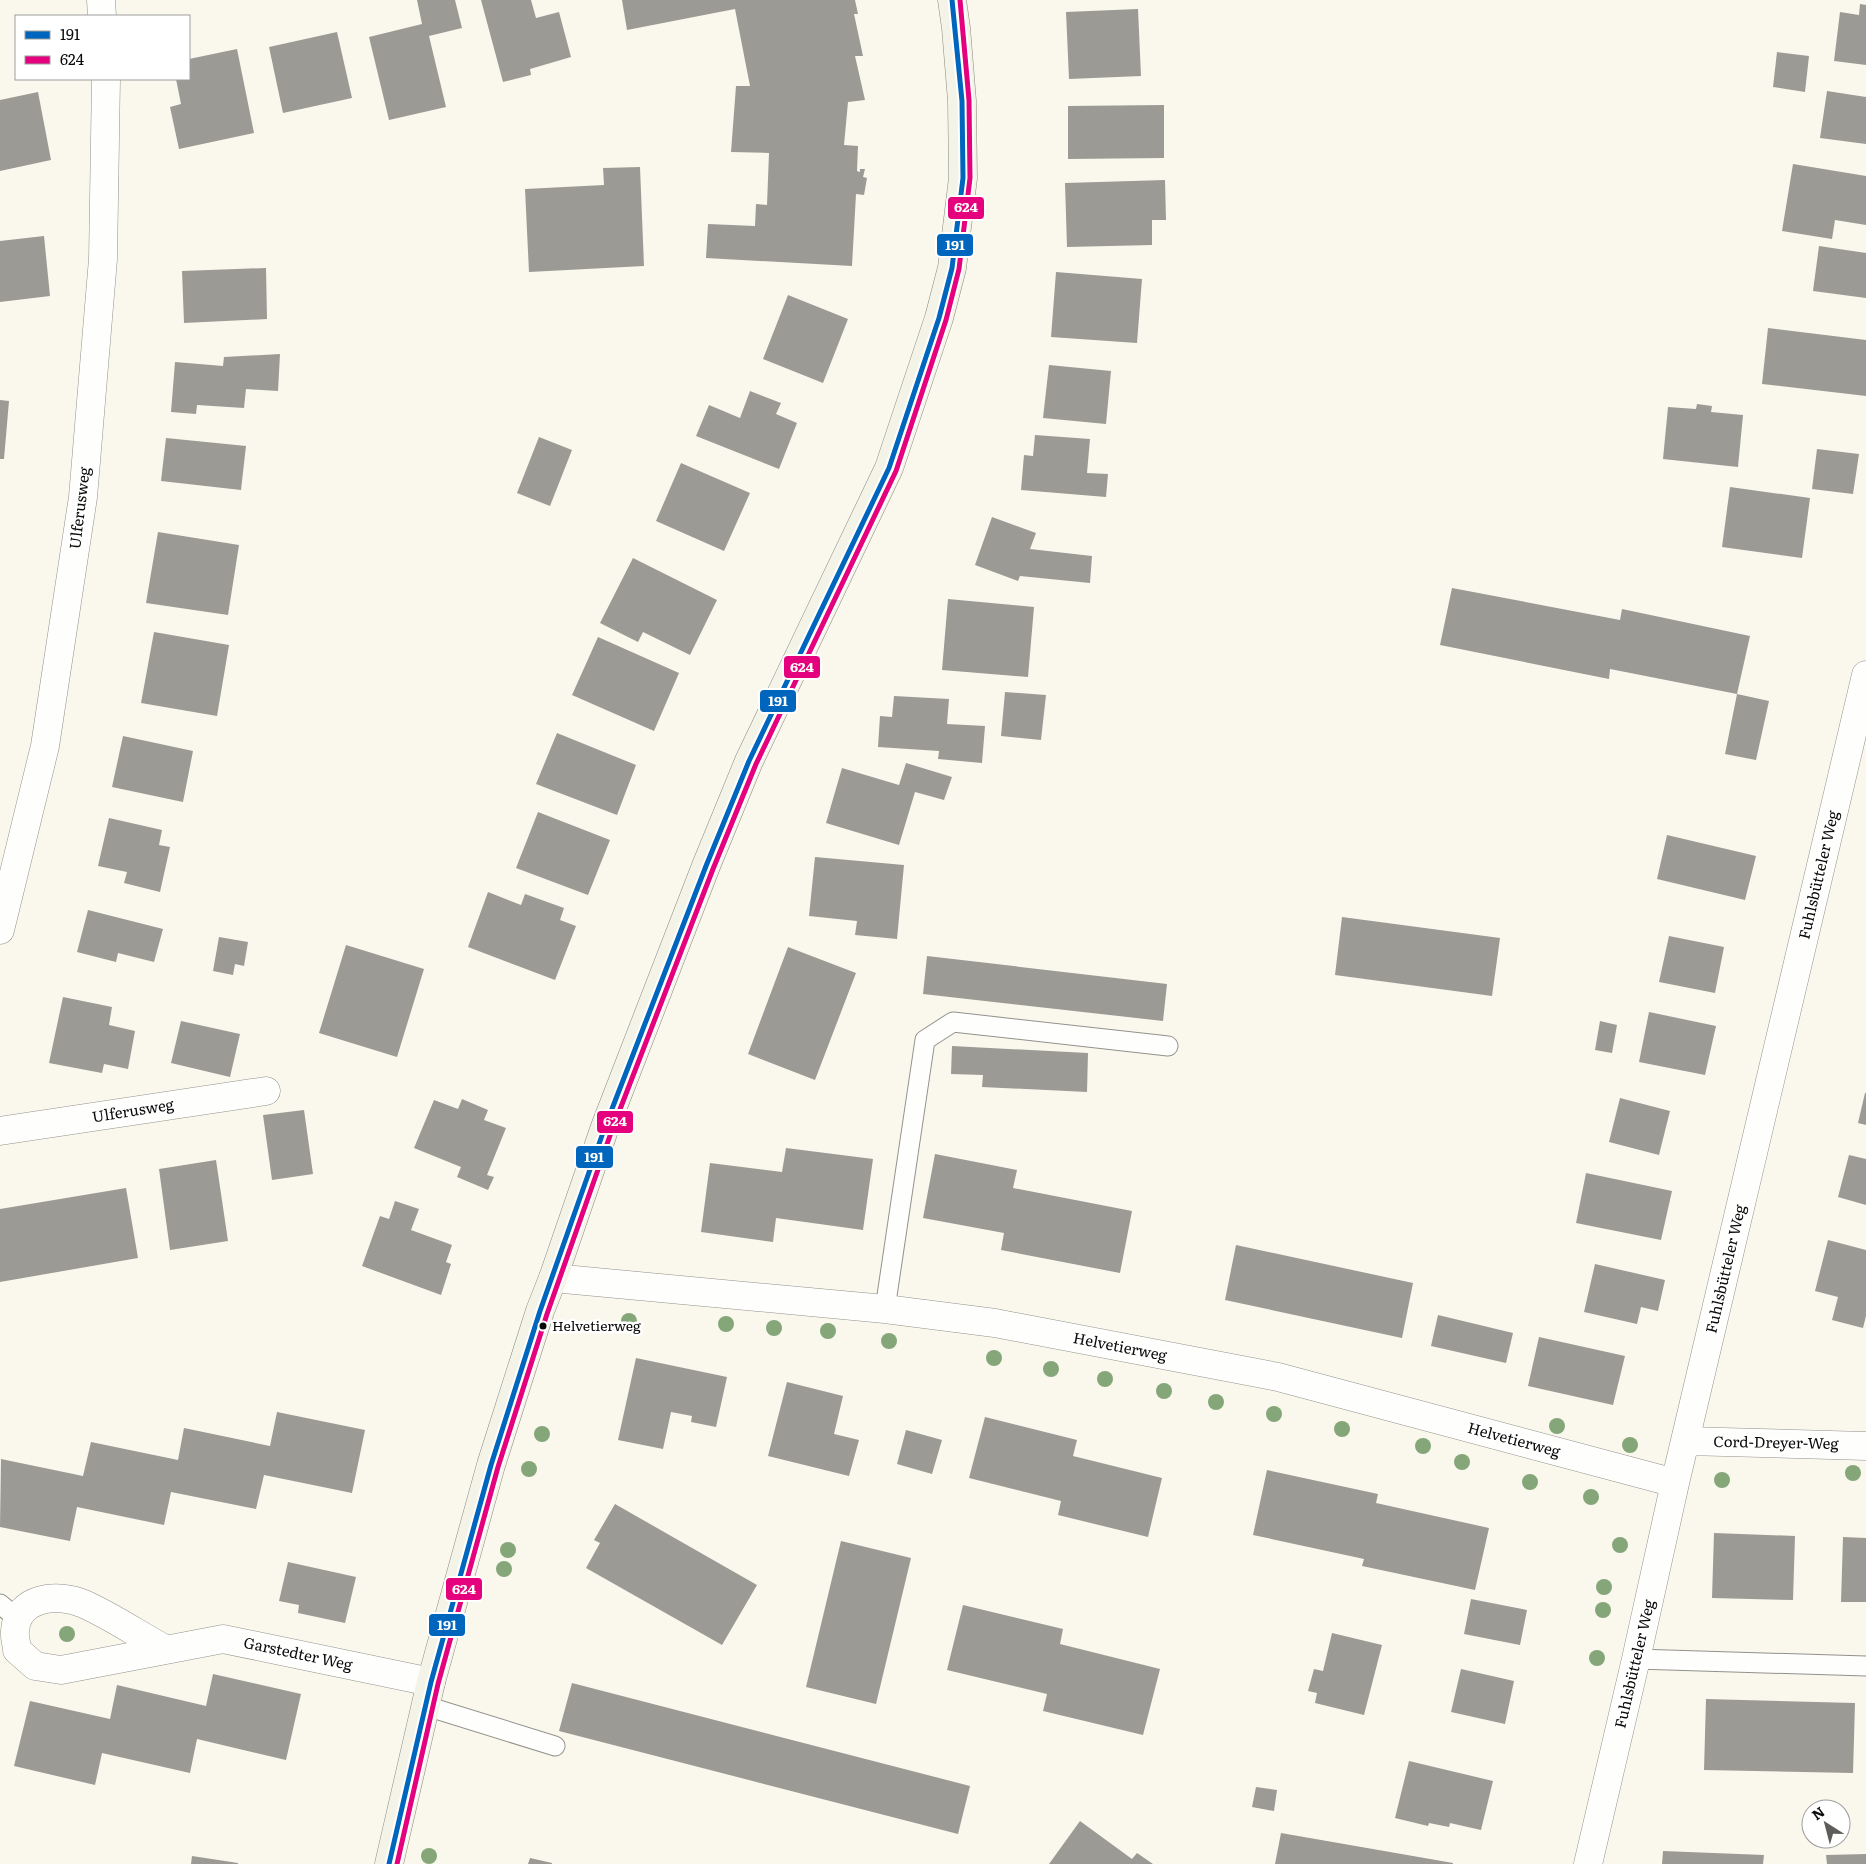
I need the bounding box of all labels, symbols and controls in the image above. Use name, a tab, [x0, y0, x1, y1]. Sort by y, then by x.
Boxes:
legend	[15, 15, 190, 80]
text: 191	[60, 22, 80, 45]
text: 624	[60, 47, 84, 70]
line badge: 624	[947, 196, 985, 220]
text: 624	[954, 196, 979, 216]
line badge: 191	[936, 233, 974, 257]
text: 191	[945, 234, 965, 254]
street label: Ulferusweg	[62, 465, 95, 550]
line badge: 624	[783, 655, 821, 679]
text: 624	[790, 656, 815, 676]
line badge: 191	[759, 689, 797, 713]
text: 191	[768, 690, 788, 710]
street label: Fuhlsbütteler Weg	[1792, 807, 1844, 941]
street label: Ulferusweg	[90, 1092, 176, 1127]
line badge: 624	[596, 1110, 634, 1134]
text: 624	[603, 1110, 628, 1130]
line badge: 191	[575, 1145, 614, 1169]
text: 191	[584, 1146, 604, 1166]
street label: Fuhlsbütteler Weg	[1699, 1201, 1751, 1335]
place label: Helvetierweg	[552, 1315, 641, 1335]
marker: Helvetierweg	[538, 1321, 548, 1331]
street label: Helvetierweg	[1071, 1325, 1170, 1366]
street label: Helvetierweg	[1465, 1415, 1564, 1462]
street label: Cord-Dreyer-Weg	[1713, 1429, 1840, 1454]
line badge: 624	[445, 1577, 483, 1601]
text: 624	[452, 1578, 477, 1598]
street label: Fuhlsbütteler Weg	[1608, 1596, 1660, 1730]
line badge: 191	[428, 1613, 466, 1637]
text: 191	[437, 1614, 457, 1634]
street label: Garstedter Weg	[242, 1630, 355, 1675]
north arrow	[1801, 1799, 1851, 1849]
text: N	[1807, 1801, 1829, 1824]

